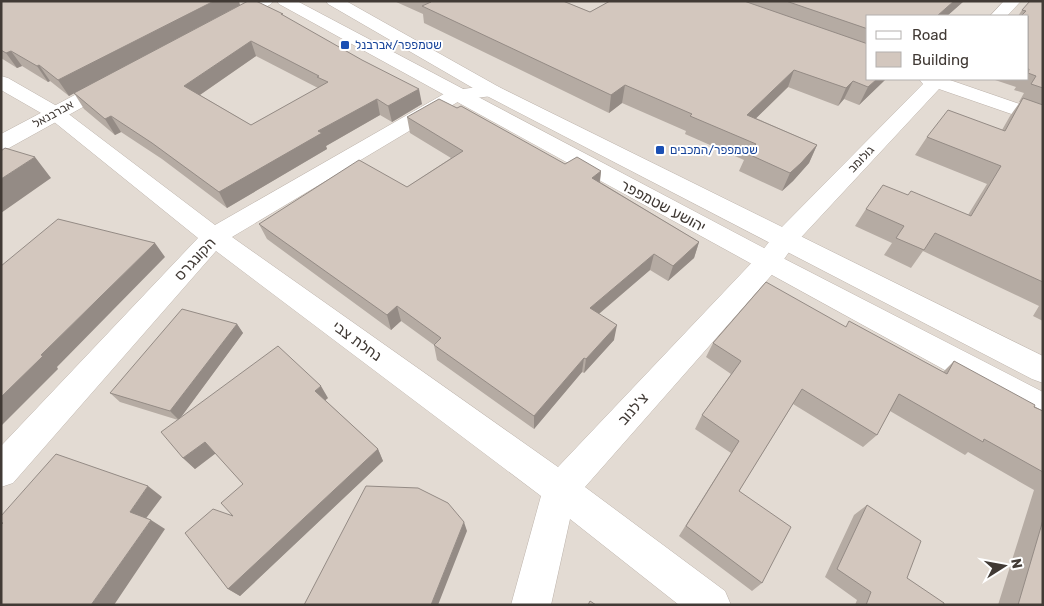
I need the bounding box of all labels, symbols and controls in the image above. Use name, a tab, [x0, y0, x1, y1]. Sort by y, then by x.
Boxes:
legend	[866, 15, 1029, 80]
text: Road	[912, 26, 948, 44]
place label: שטמפפר/אברבנל	[355, 38, 442, 52]
marker: שטמפפר/אברבנל	[339, 39, 351, 51]
text: Building	[912, 51, 969, 69]
street label: אברבנאל	[30, 97, 76, 131]
place label: שטמפפר/המכבים	[670, 143, 758, 157]
street label: גולומב	[845, 143, 877, 175]
marker: שטמפפר/המכבים	[654, 144, 666, 156]
street label: יהושע שטמפפר	[617, 176, 709, 236]
street label: הקונגרס	[170, 234, 220, 284]
street label: נחלת צבי	[329, 317, 385, 365]
street label: צ'לנוב	[614, 389, 652, 429]
north arrow	[979, 541, 1029, 591]
text: N	[1007, 557, 1026, 570]

